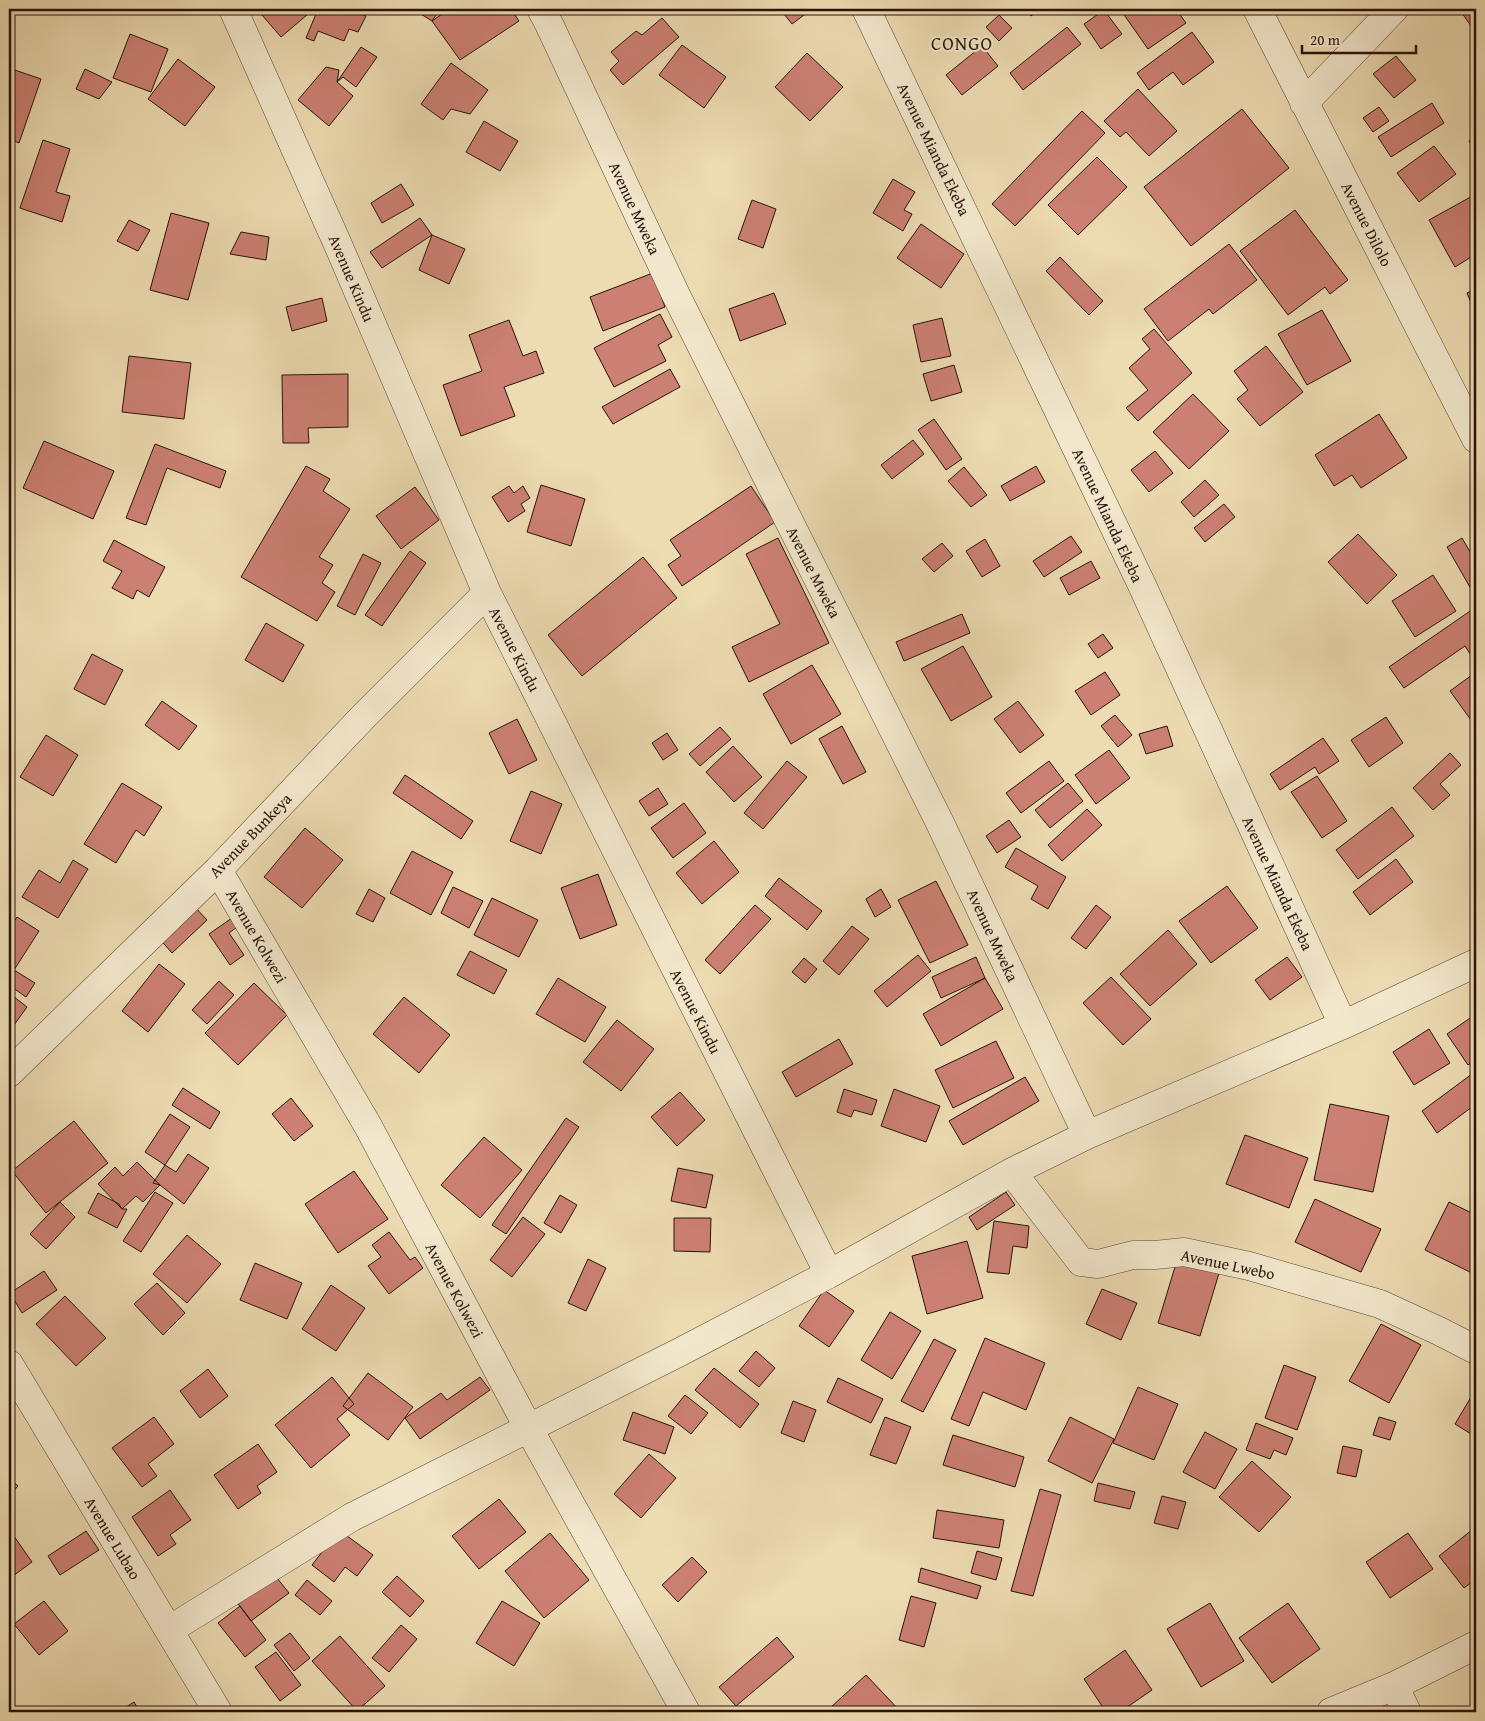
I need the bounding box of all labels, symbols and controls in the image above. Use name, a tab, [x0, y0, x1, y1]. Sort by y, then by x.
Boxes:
scale bar	[1302, 22, 1416, 54]
district label: CONGO	[931, 29, 993, 57]
text: 20 m	[1310, 29, 1341, 50]
street label: Avenue Mianda Ekeba	[891, 78, 977, 220]
street label: Avenue Mweka	[603, 158, 667, 259]
street label: Avenue Dilolo	[1335, 177, 1399, 271]
street label: Avenue Kindu	[323, 231, 381, 326]
street label: Avenue Mianda Ekeba	[1066, 444, 1150, 587]
street label: Avenue Mweka	[781, 522, 848, 622]
street label: Avenue Kindu	[483, 602, 547, 696]
street label: Avenue Bunkeya	[203, 787, 297, 883]
street label: Avenue Mianda Ekeba	[1236, 812, 1320, 955]
street label: Avenue Kolwezi	[220, 885, 294, 988]
street label: Avenue Mweka	[961, 885, 1025, 986]
street label: Avenue Kindu	[664, 964, 728, 1058]
street label: Avenue Kolwezi	[420, 1238, 490, 1342]
street label: Avenue Lwebo	[1179, 1242, 1277, 1286]
street label: Avenue Lubao	[79, 1492, 147, 1584]

